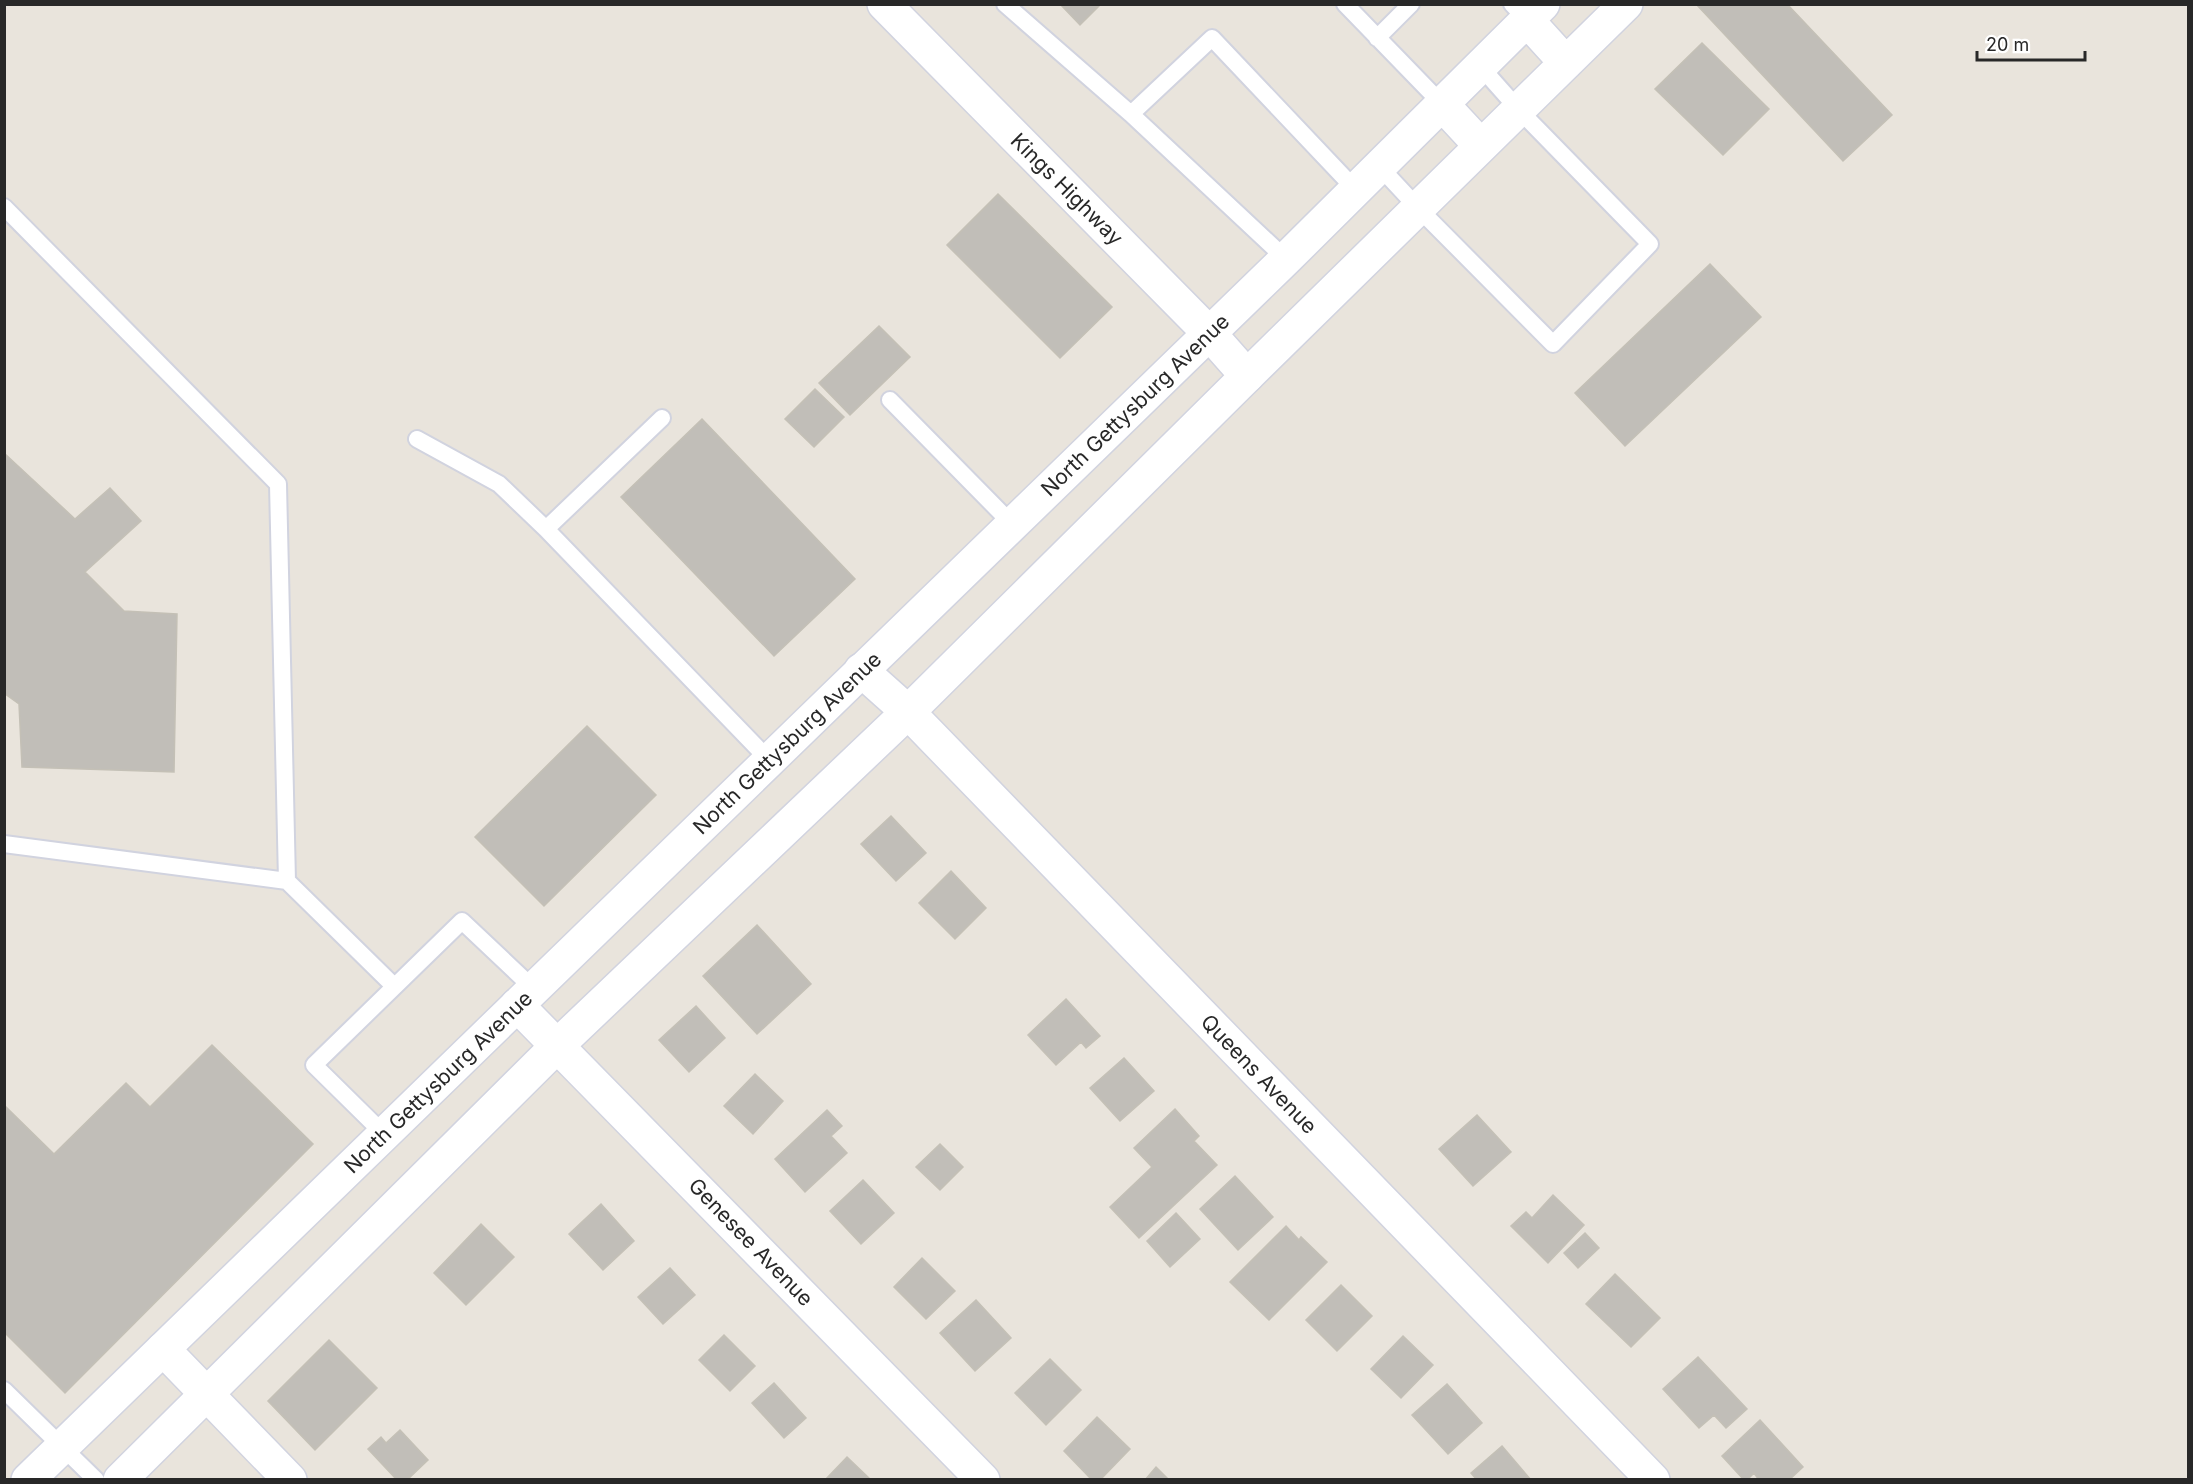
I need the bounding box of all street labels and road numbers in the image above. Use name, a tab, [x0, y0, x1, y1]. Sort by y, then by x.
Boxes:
street label: Kings Highway	[1006, 128, 1128, 250]
street label: North Gettysburg Avenue	[1036, 309, 1234, 501]
street label: North Gettysburg Avenue	[688, 647, 886, 839]
street label: North Gettysburg Avenue	[339, 986, 537, 1178]
street label: Queens Avenue	[1196, 1009, 1322, 1139]
street label: Genesee Avenue	[684, 1173, 818, 1311]

